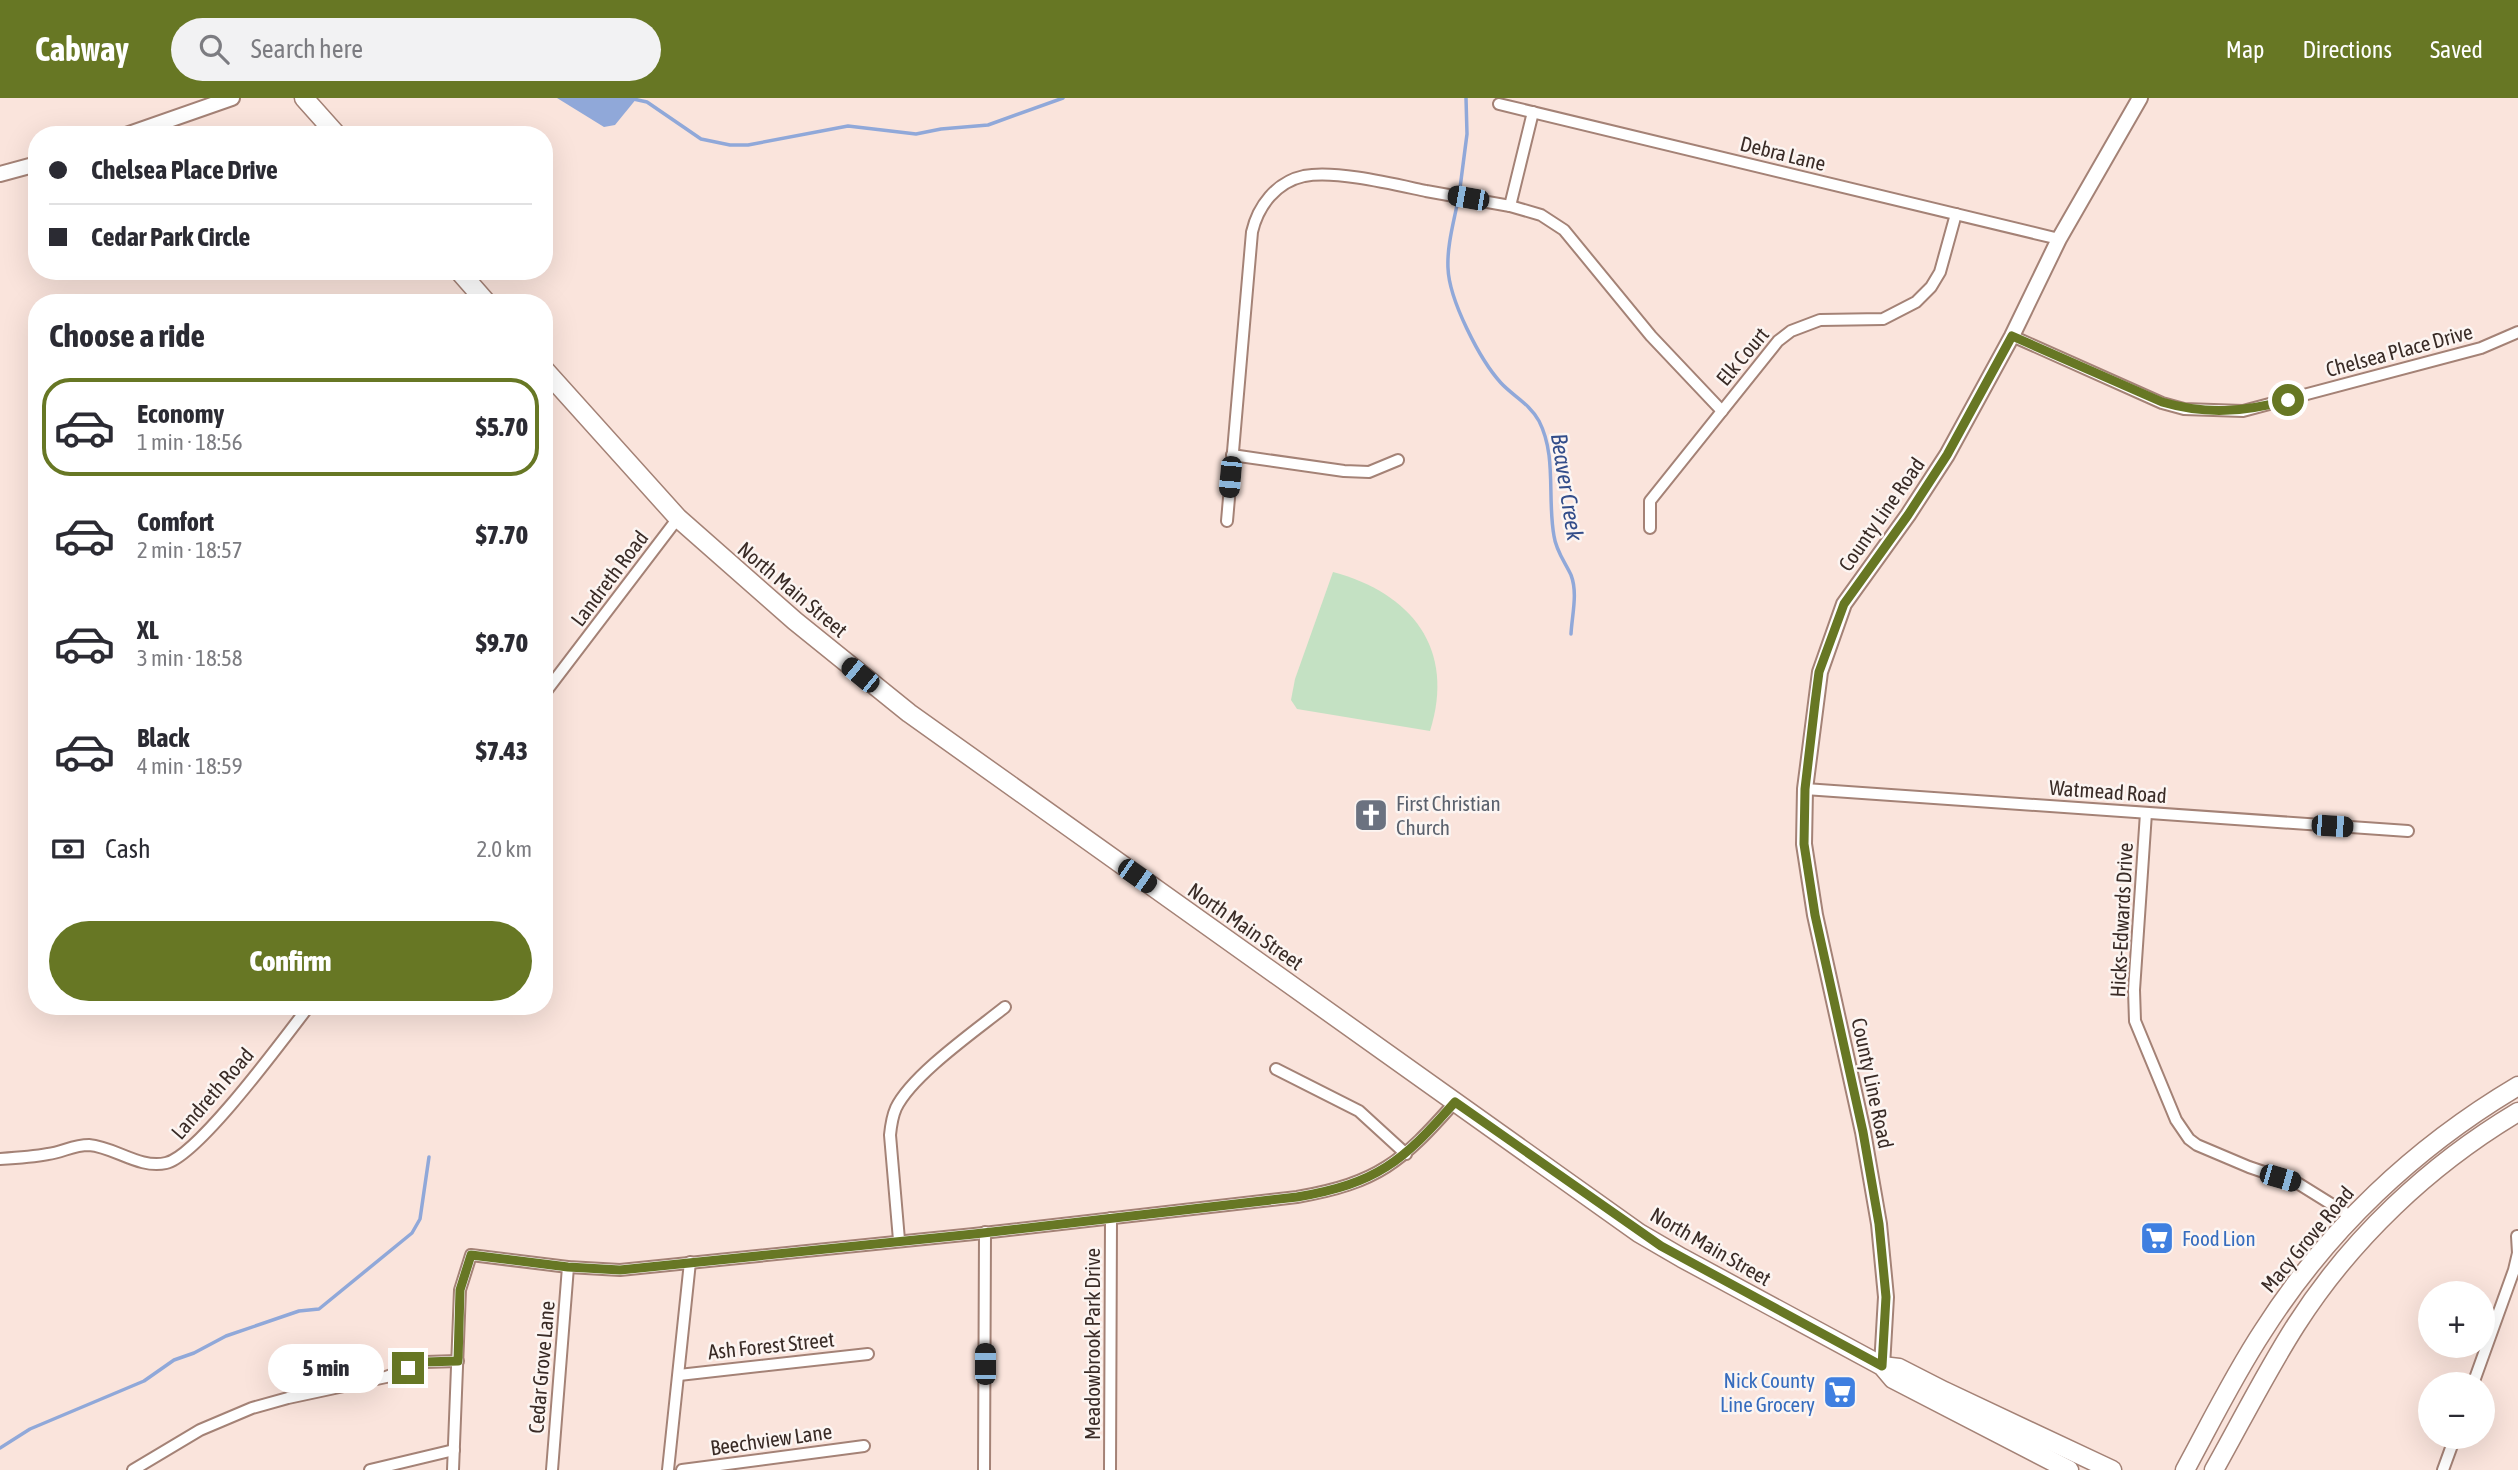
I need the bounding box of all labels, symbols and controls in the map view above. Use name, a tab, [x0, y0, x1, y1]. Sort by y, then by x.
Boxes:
search box	[171, 18, 661, 81]
text: Cabway	[35, 30, 129, 68]
icon: search	[195, 30, 233, 68]
text: Search here	[251, 34, 363, 64]
text: Map	[2226, 36, 2264, 63]
text: Directions	[2302, 36, 2392, 63]
text: Saved	[2430, 36, 2483, 63]
street label: Debra Lane	[1738, 131, 1828, 175]
text: Chelsea Place Drive	[91, 155, 278, 185]
car	[1446, 184, 1491, 212]
text: Cedar Park Circle	[91, 222, 250, 252]
text: Choose a ride	[49, 317, 205, 354]
street label: Chelsea Place Drive	[2323, 319, 2475, 381]
street label: Elk Court	[1711, 322, 1773, 390]
route start	[2272, 384, 2304, 416]
icon: car	[53, 396, 116, 459]
text: Economy	[137, 399, 224, 429]
text: $5.70	[476, 412, 528, 442]
text: 1 min · 18:56	[137, 429, 243, 455]
water label: Beaver Creek	[1546, 432, 1588, 543]
street label: County Line Road	[1833, 453, 1929, 575]
car	[1218, 455, 1243, 499]
icon: car	[53, 504, 116, 567]
text: Comfort	[137, 507, 214, 537]
text: $7.70	[476, 520, 528, 550]
street label: Landreth Road	[565, 526, 653, 630]
street label: North Main Street	[734, 536, 852, 642]
text: 2 min · 18:57	[137, 537, 243, 563]
icon: car	[53, 612, 116, 675]
text: XL	[137, 615, 159, 645]
text: $9.70	[476, 628, 528, 658]
text: 3 min · 18:58	[137, 645, 243, 671]
car	[838, 654, 883, 696]
icon: car	[53, 720, 116, 783]
text: Black	[137, 723, 189, 753]
text: $7.43	[476, 736, 528, 766]
text: 4 min · 18:59	[137, 753, 243, 779]
street label: Watmead Road	[2048, 775, 2168, 807]
place label: First Christian Church	[1396, 791, 1501, 839]
church icon: First Christian Church	[1352, 796, 1390, 834]
car	[2311, 814, 2354, 838]
icon: cash	[49, 830, 87, 868]
text: Cash	[105, 834, 151, 864]
text: 2.0 km	[476, 836, 532, 862]
street label: Hicks-Edwards Drive	[2105, 842, 2137, 998]
car	[1114, 855, 1161, 897]
street label: North Main Street	[1184, 877, 1308, 975]
button: Confirm	[49, 921, 532, 1001]
street label: County Line Road	[1847, 1016, 1899, 1150]
street label: Landreth Road	[166, 1042, 258, 1144]
car	[2257, 1162, 2304, 1194]
street label: Macy Grove Road	[2256, 1181, 2358, 1297]
street label: North Main Street	[1646, 1202, 1776, 1290]
supermarket icon: Food Lion	[2138, 1219, 2176, 1257]
place label: Food Lion	[2182, 1226, 2256, 1250]
street label: Meadowbrook Park Drive	[1080, 1248, 1104, 1440]
map controls	[2418, 1281, 2495, 1449]
button: +	[2418, 1281, 2495, 1358]
street label: Cedar Grove Lane	[523, 1300, 559, 1434]
street label: Ash Forest Street	[707, 1326, 835, 1364]
car	[975, 1343, 996, 1385]
callout: 5 min	[268, 1344, 384, 1392]
route end	[392, 1352, 424, 1384]
text: 5 min	[303, 1355, 349, 1381]
place label: Nick County Line Grocery	[1720, 1368, 1815, 1416]
button: −	[2418, 1372, 2495, 1449]
supermarket icon: Nick County Line Grocery	[1821, 1373, 1859, 1411]
street label: Beechview Lane	[709, 1419, 833, 1459]

